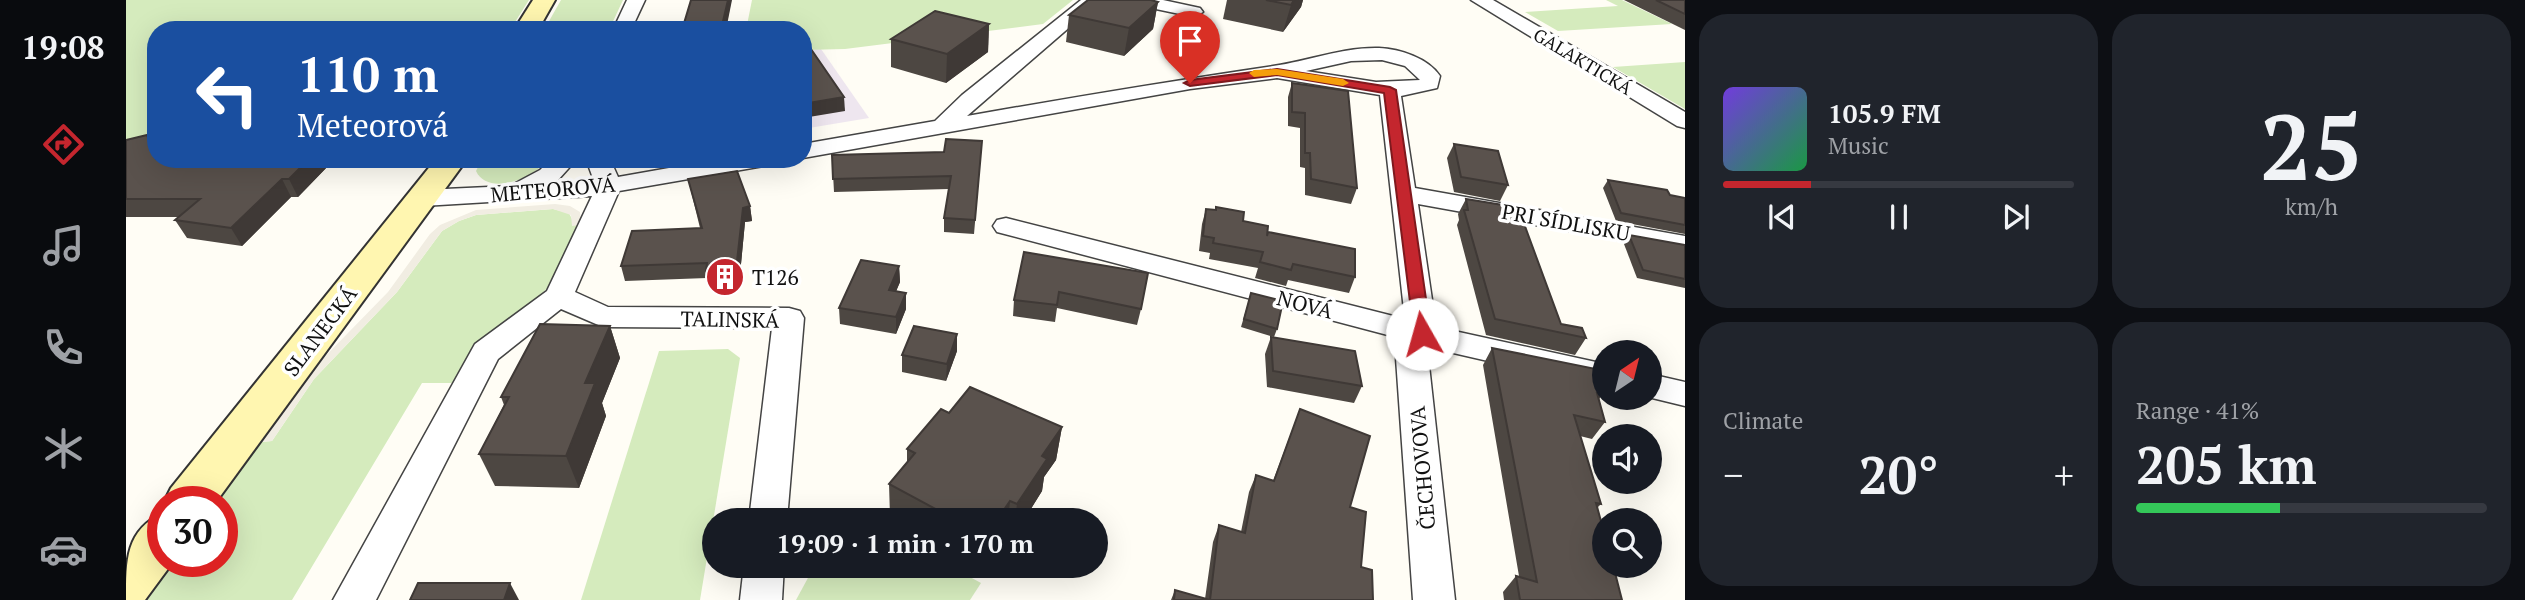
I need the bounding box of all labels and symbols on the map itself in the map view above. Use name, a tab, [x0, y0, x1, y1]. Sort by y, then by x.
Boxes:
pin	[1160, 11, 1220, 83]
street label: GALAKTICKÁ	[1529, 22, 1637, 100]
street label: METEOROVÁ	[489, 170, 617, 208]
street label: PRI SÍDLISKU	[1500, 197, 1632, 247]
building icon: T126	[704, 256, 746, 298]
place label: T126	[752, 263, 799, 291]
street label: SLANECKÁ	[277, 280, 363, 382]
street label: NOVÁ	[1274, 283, 1337, 325]
position arrow	[1385, 297, 1459, 371]
street label: TALINSKÁ	[680, 304, 780, 334]
north arrow	[1592, 340, 1662, 410]
street label: ČECHOVOVA	[1403, 404, 1441, 531]
speed limit sign: 30	[147, 486, 238, 577]

